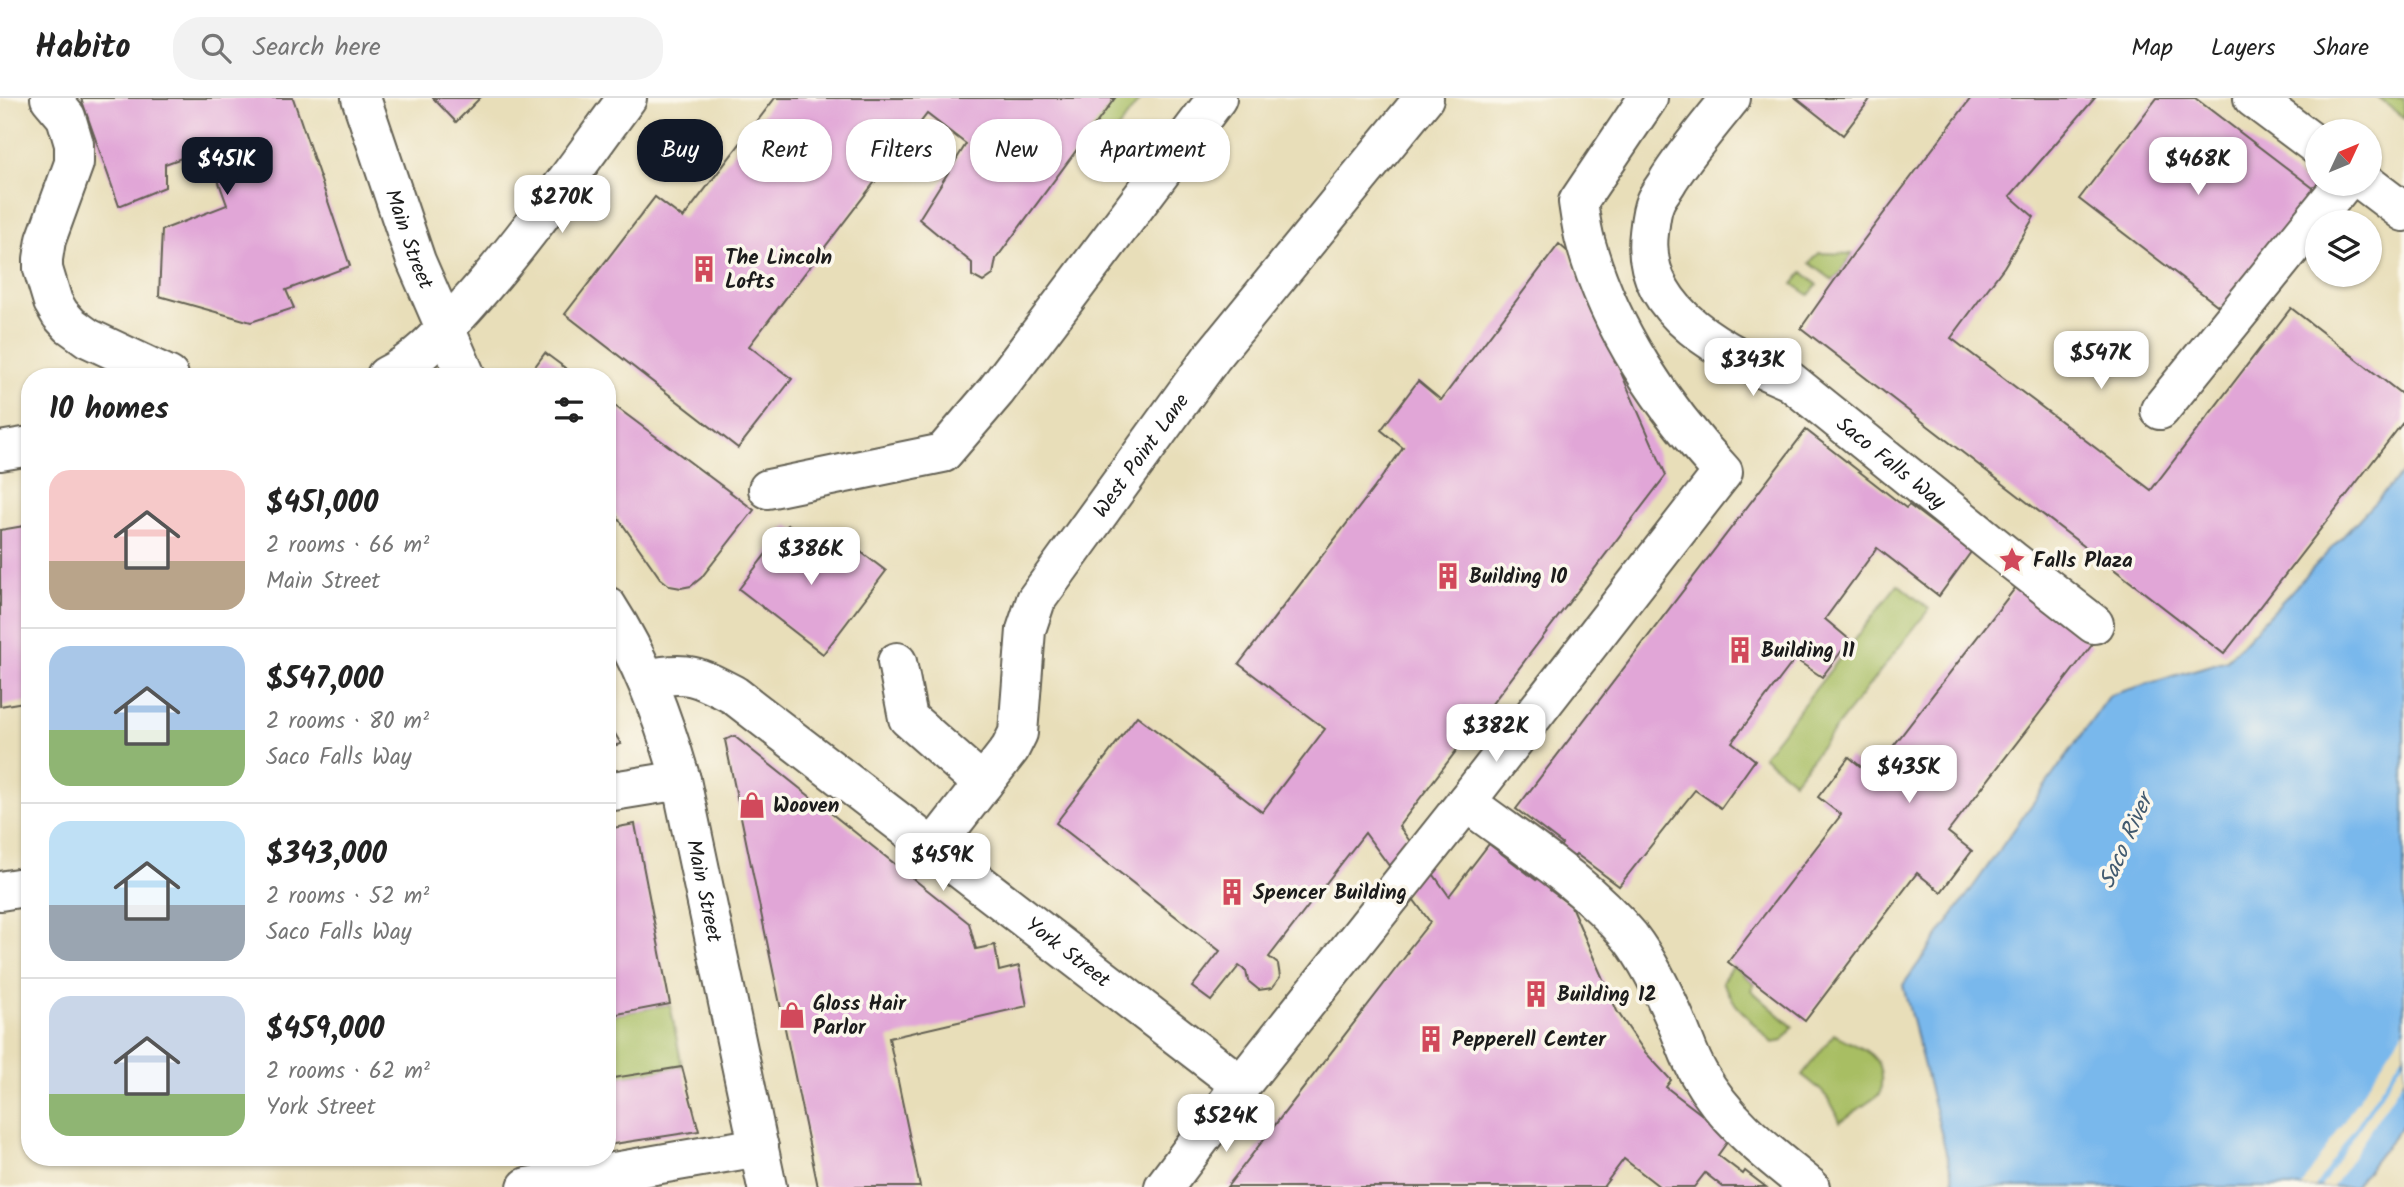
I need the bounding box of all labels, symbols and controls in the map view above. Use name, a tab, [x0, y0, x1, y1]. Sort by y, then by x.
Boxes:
search box	[173, 17, 663, 80]
text: Habito	[35, 22, 131, 75]
text: Search here	[253, 27, 381, 69]
icon: search	[197, 29, 235, 67]
text: Map	[2131, 29, 2173, 68]
text: Layers	[2211, 29, 2275, 68]
text: Share	[2313, 29, 2369, 68]
chip: Buy	[637, 119, 723, 182]
chip: Rent	[737, 119, 832, 182]
chip: Filters	[846, 119, 956, 182]
chip: New	[970, 119, 1062, 182]
chip: Apartment	[1076, 119, 1230, 182]
north arrow	[2305, 119, 2382, 196]
map controls	[2305, 119, 2382, 287]
pin: $451K	[178, 138, 276, 197]
pin: $468K	[2149, 138, 2247, 197]
text: $451K	[198, 142, 256, 178]
text: $468K	[2165, 142, 2231, 178]
pin: $270K	[513, 176, 611, 235]
text: $270K	[530, 180, 594, 216]
street label: Main Street	[375, 185, 442, 296]
button: layers	[2305, 210, 2382, 287]
place label: The Lincoln Lofts	[725, 242, 832, 299]
building icon: The Lincoln Lofts	[689, 254, 719, 284]
pin: $547K	[2052, 331, 2150, 391]
text: $547K	[2070, 336, 2132, 372]
pin: $343K	[1704, 338, 1802, 398]
text: $343K	[1720, 343, 1786, 379]
text: 10 homes	[49, 386, 169, 434]
street label: West Point Lane	[1086, 386, 1199, 525]
icon: filters	[550, 391, 588, 429]
street label: Saco Falls Way	[1828, 409, 1953, 518]
text: $451,000	[266, 480, 378, 528]
icon: home	[105, 498, 189, 582]
text: 2 rooms · 66 m²	[266, 528, 429, 564]
pin: $386K	[762, 528, 860, 587]
text: $386K	[778, 532, 844, 568]
place icon: Falls Plaza	[1997, 545, 2027, 575]
place label: Falls Plaza	[2033, 545, 2133, 578]
building icon: Building 10	[1433, 561, 1463, 591]
place label: Building 10	[1469, 561, 1567, 594]
text: Main Street	[266, 564, 380, 600]
building icon: Building 11	[1725, 635, 1755, 665]
place label: Building 11	[1761, 635, 1855, 668]
text: $547,000	[266, 656, 383, 704]
icon: home	[105, 674, 189, 758]
text: 2 rooms · 80 m²	[266, 704, 429, 740]
pin: $382K	[1447, 704, 1545, 764]
text: $382K	[1462, 709, 1530, 745]
text: Saco Falls Way	[266, 740, 412, 776]
pin: $435K	[1860, 746, 1958, 805]
text: $435K	[1877, 750, 1941, 786]
water label: Saco River	[2090, 785, 2165, 895]
shop icon: Wooven	[737, 790, 767, 820]
place label: Wooven	[773, 790, 839, 823]
text: $343,000	[266, 831, 387, 879]
pin: $459K	[894, 834, 992, 893]
street label: Main Street	[676, 837, 730, 946]
text: $459K	[911, 838, 975, 874]
icon: home	[105, 849, 189, 933]
building icon: Spencer Building	[1217, 877, 1247, 907]
place label: Spencer Building	[1253, 877, 1407, 910]
text: 2 rooms · 52 m²	[266, 879, 429, 915]
street label: York Street	[1017, 910, 1118, 997]
text: Saco Falls Way	[266, 915, 412, 951]
building icon: Building 12	[1521, 979, 1551, 1009]
place label: Building 12	[1557, 979, 1657, 1012]
place label: Gloss Hair Parlor	[813, 988, 907, 1045]
shop icon: Gloss Hair Parlor	[777, 1000, 807, 1030]
text: $459,000	[266, 1006, 385, 1054]
icon: home	[105, 1024, 189, 1108]
building icon: Pepperell Center	[1416, 1024, 1446, 1054]
place label: Pepperell Center	[1452, 1024, 1607, 1057]
text: 2 rooms · 62 m²	[266, 1054, 430, 1090]
text: York Street	[266, 1090, 376, 1126]
pin: $524K	[1177, 1094, 1275, 1154]
text: $524K	[1193, 1099, 1259, 1135]

